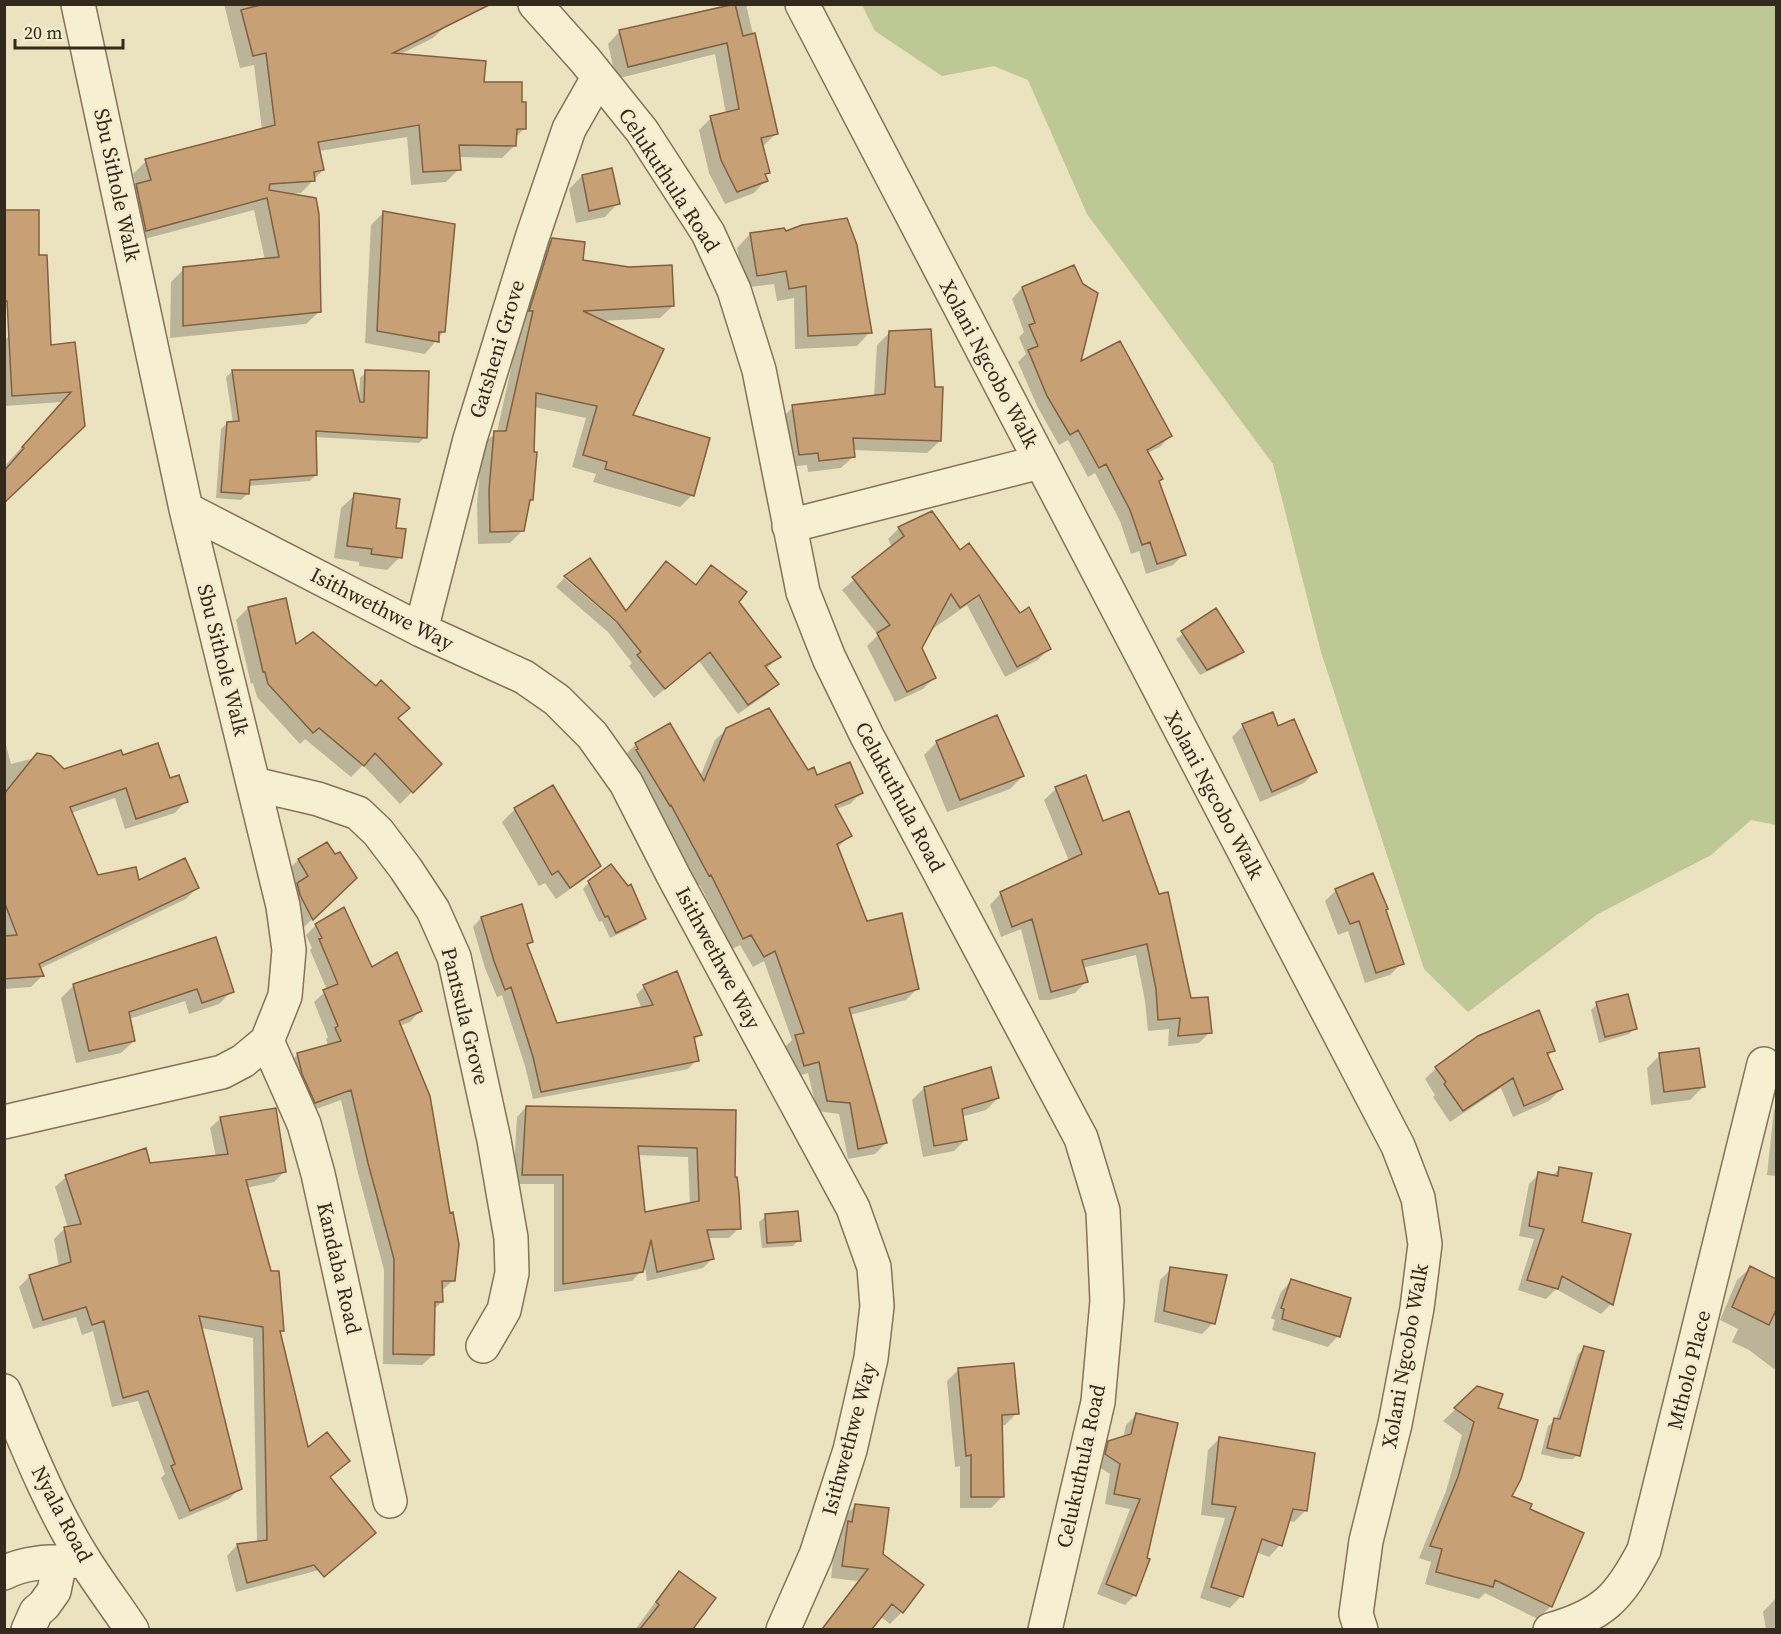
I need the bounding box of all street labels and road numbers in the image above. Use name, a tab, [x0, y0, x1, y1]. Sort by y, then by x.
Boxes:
street label: Celukuthula Road	[612, 102, 727, 258]
street label: Sbu Sithole Walk	[87, 106, 148, 265]
street label: Xolani Ngcobo Walk	[933, 274, 1046, 454]
street label: Gatsheni Grove	[462, 276, 531, 422]
street label: Isithwethwe Way	[306, 560, 459, 657]
street label: Sbu Sithole Walk	[191, 581, 257, 739]
street label: Xolani Ngcobo Walk	[1158, 705, 1271, 885]
street label: Celukuthula Road	[849, 716, 952, 877]
street label: Isithwethwe Way	[669, 882, 768, 1034]
street label: Pantsula Grove	[434, 944, 497, 1088]
street label: Kandaba Road	[310, 1199, 369, 1337]
street label: Xolani Ngcobo Walk	[1374, 1261, 1435, 1451]
street label: Mtholo Place	[1660, 1307, 1717, 1433]
street label: Isithwethwe Way	[814, 1359, 883, 1519]
street label: Celukuthula Road	[1049, 1381, 1112, 1550]
street label: Nyala Road	[25, 1460, 100, 1567]

